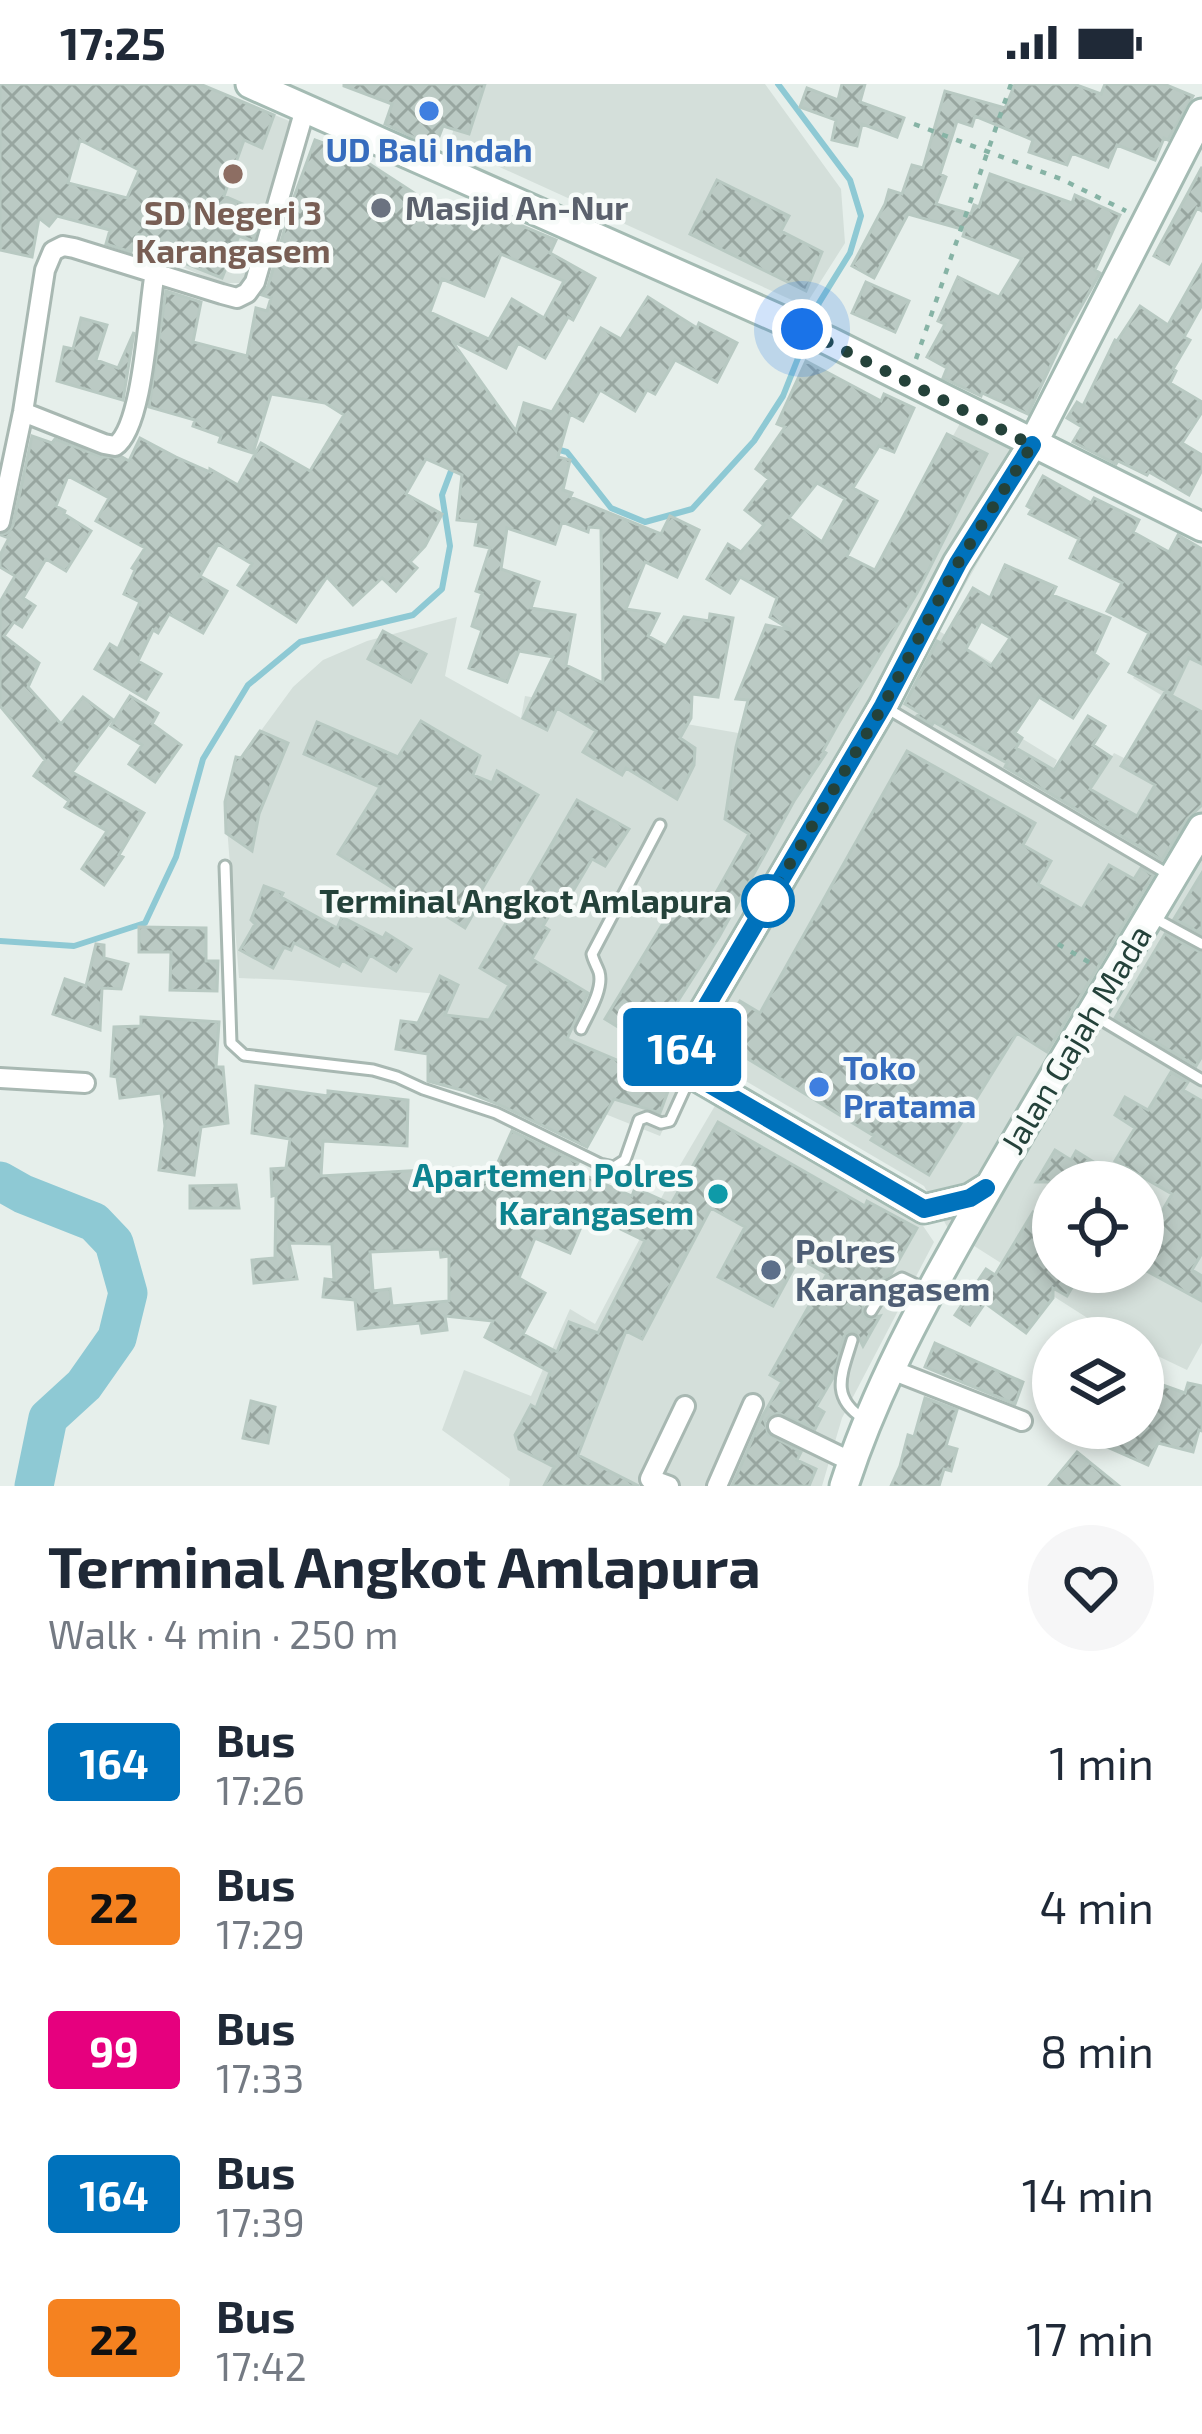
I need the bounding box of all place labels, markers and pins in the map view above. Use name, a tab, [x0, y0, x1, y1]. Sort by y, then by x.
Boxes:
marker: UD Bali Indah	[416, 98, 442, 124]
place label: UD Bali Indah	[325, 129, 533, 169]
marker: SD Negeri 3 Karangasem	[220, 161, 246, 187]
place label: Masjid An-Nur	[405, 187, 628, 227]
place label: SD Negeri 3 Karangasem	[135, 192, 331, 270]
marker: Masjid An-Nur	[368, 195, 394, 221]
marker: Terminal Angkot Amlapura	[743, 876, 793, 926]
place label: Terminal Angkot Amlapura	[319, 880, 732, 920]
place label: Toko Pratama	[843, 1047, 976, 1125]
marker: Toko Pratama	[806, 1074, 832, 1100]
place label: Apartemen Polres Karangasem	[412, 1154, 694, 1232]
marker: Apartemen Polres Karangasem	[705, 1181, 731, 1207]
place label: Polres Karangasem	[795, 1230, 990, 1308]
marker: Polres Karangasem	[758, 1257, 784, 1283]

